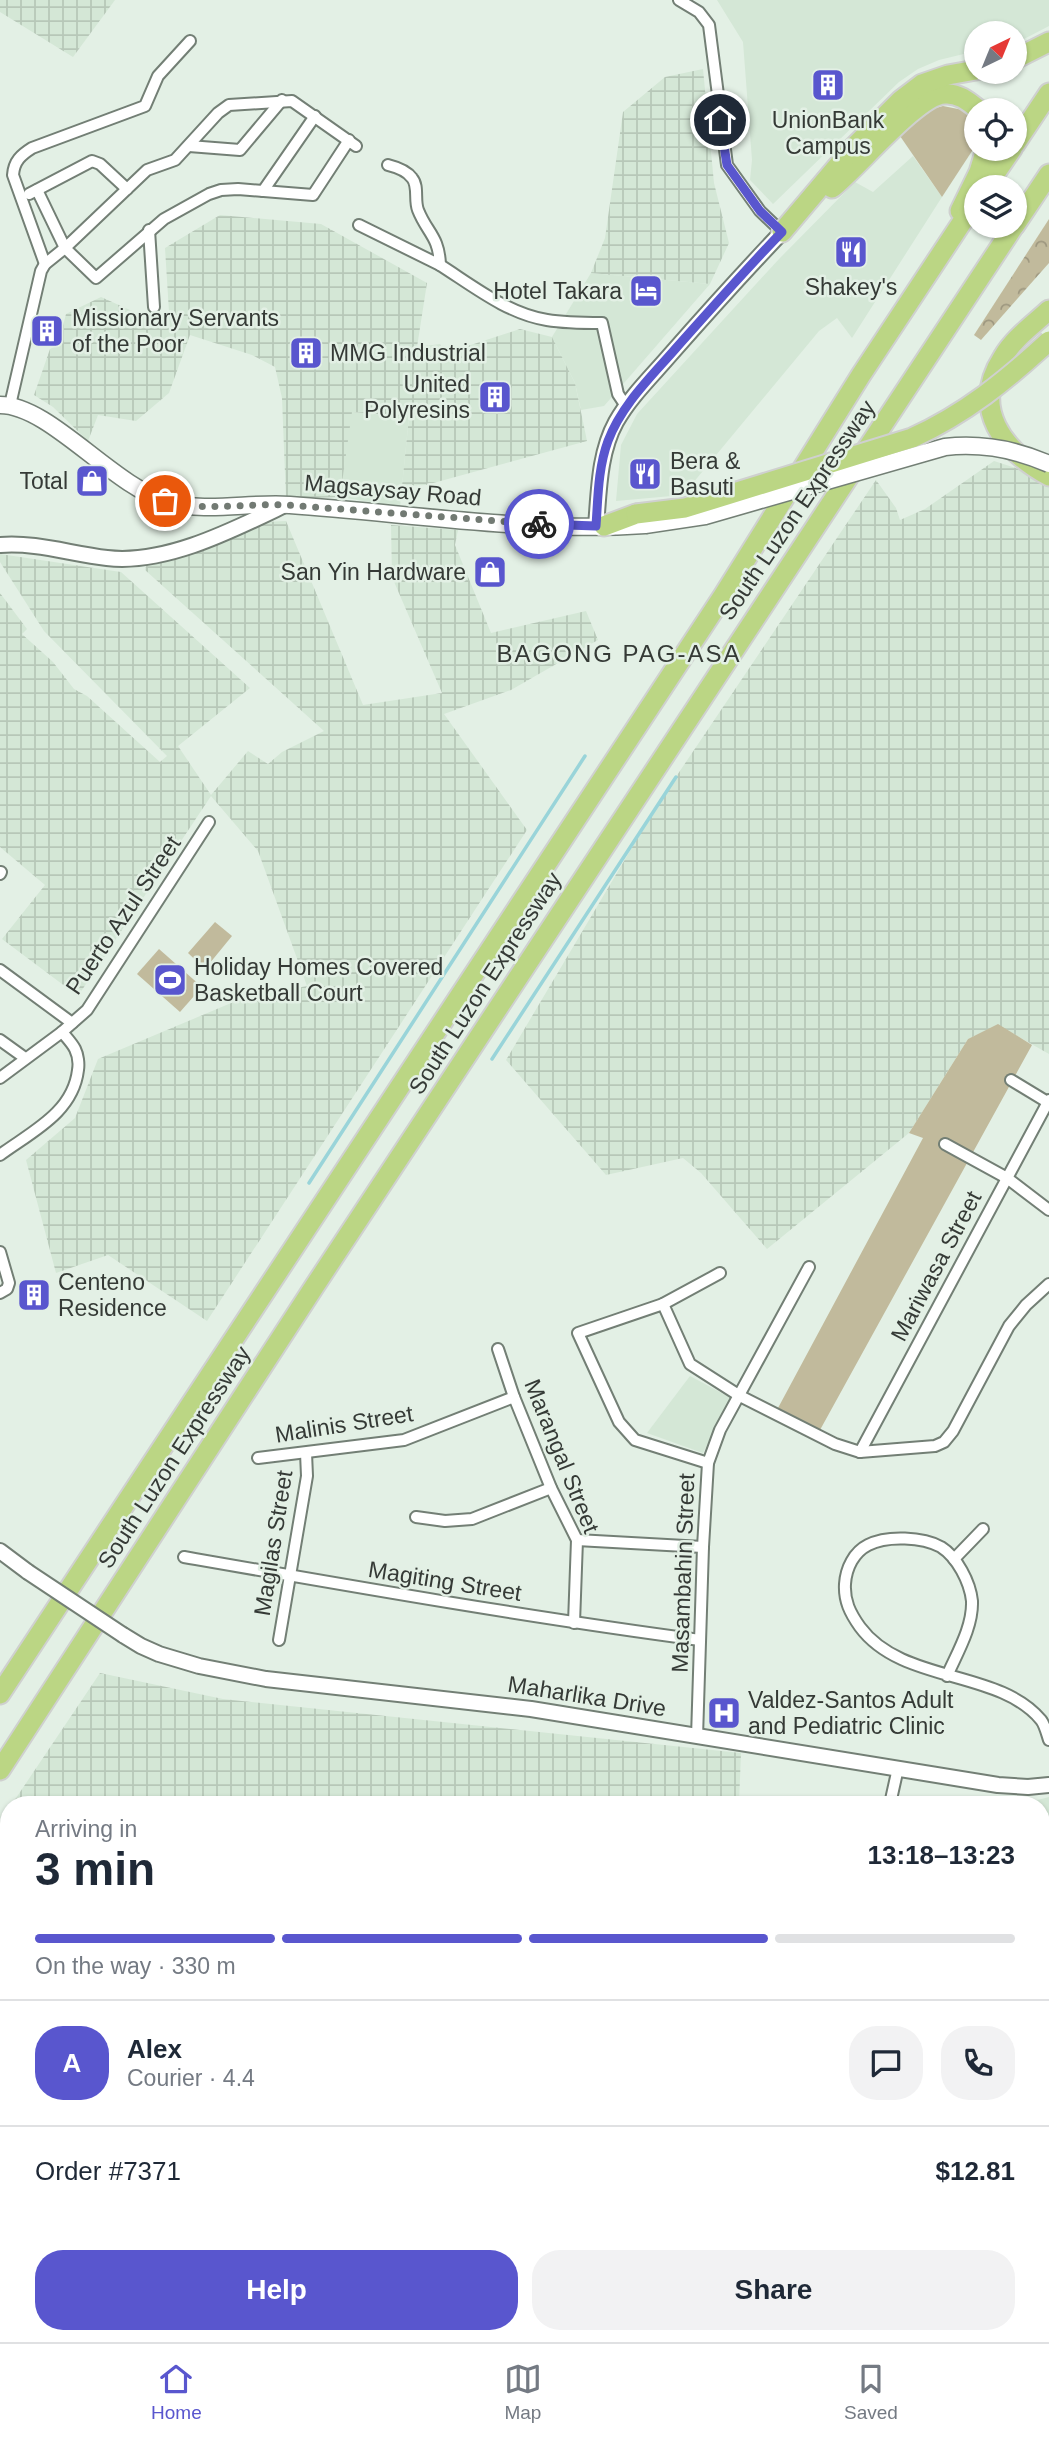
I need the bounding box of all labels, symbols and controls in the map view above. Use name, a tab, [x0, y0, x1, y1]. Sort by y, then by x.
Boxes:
north arrow	[964, 21, 1027, 84]
map controls	[964, 21, 1027, 238]
building icon: UnionBank Campus	[809, 66, 847, 104]
pin	[690, 90, 750, 150]
button: locate	[964, 98, 1027, 161]
icon: home	[701, 101, 739, 139]
place label: UnionBank Campus	[772, 107, 885, 159]
button: layers	[964, 175, 1027, 238]
restaurant icon: Shakey's	[832, 233, 870, 271]
hotel icon: Hotel Takara	[627, 272, 665, 310]
place label: Shakey's	[805, 274, 897, 300]
place label: Hotel Takara	[493, 278, 622, 304]
place label: Missionary Servants of the Poor	[72, 305, 279, 357]
building icon: Missionary Servants of the Poor	[28, 312, 66, 350]
building icon: MMG Industrial	[287, 334, 325, 372]
place label: MMG Industrial	[330, 340, 486, 366]
place label: United Polyresins	[364, 371, 470, 423]
building icon: United Polyresins	[476, 378, 514, 416]
street label: South Luzon Expressway	[714, 395, 881, 625]
place label: Bera & Basuti	[670, 448, 740, 500]
restaurant icon: Bera & Basuti	[626, 455, 664, 493]
shop icon: Total	[73, 462, 111, 500]
place label: Total	[19, 468, 68, 494]
street label: Magsaysay Road	[303, 469, 483, 511]
pin	[135, 471, 195, 531]
icon: bag	[146, 482, 184, 520]
courier	[504, 489, 574, 559]
icon: bike	[520, 505, 558, 543]
shop icon: San Yin Hardware	[471, 553, 509, 591]
place label: San Yin Hardware	[281, 559, 466, 585]
district label: BAGONG PAG-ASA	[497, 640, 741, 667]
street label: Puerto Azul Street	[60, 830, 186, 999]
street label: South Luzon Expressway	[403, 867, 567, 1099]
place label: Holiday Homes Covered Basketball Court	[194, 954, 443, 1006]
sports icon: Holiday Homes Covered Basketball Court	[151, 961, 189, 999]
street label: Mariwasa Street	[886, 1186, 987, 1345]
place label: Centeno Residence	[58, 1269, 167, 1321]
building icon: Centeno Residence	[15, 1276, 53, 1314]
street label: South Luzon Expressway	[92, 1341, 256, 1573]
street label: Marangal Street	[519, 1375, 605, 1537]
street label: Malinis Street	[273, 1400, 415, 1448]
street label: Magilas Street	[249, 1468, 297, 1618]
street label: Masambahin Street	[667, 1472, 699, 1673]
street label: Magiting Street	[367, 1556, 524, 1606]
street label: Maharlika Drive	[506, 1671, 668, 1721]
place label: Valdez-Santos Adult and Pediatric Clinic	[748, 1687, 954, 1739]
hospital icon: Valdez-Santos Adult and Pediatric Clinic	[705, 1694, 743, 1732]
text: Arriving in	[35, 1816, 137, 1842]
text: 13:18–13:23	[868, 1840, 1015, 1870]
text: 3 min	[35, 1843, 155, 1895]
text: On the way · 330 m	[35, 1953, 236, 1979]
button: chat	[849, 2026, 923, 2100]
button: phone	[941, 2026, 1015, 2100]
text: Alex	[127, 2034, 182, 2064]
text: A	[63, 2048, 81, 2078]
text: Courier · 4.4	[127, 2065, 255, 2091]
text: Order #7371	[35, 2156, 181, 2186]
text: $12.81	[935, 2156, 1015, 2186]
button: Help	[35, 2250, 518, 2330]
button: Share	[532, 2250, 1015, 2330]
tab: Home	[151, 2360, 202, 2424]
tab: Map	[504, 2360, 542, 2424]
tab: Saved	[844, 2360, 898, 2424]

